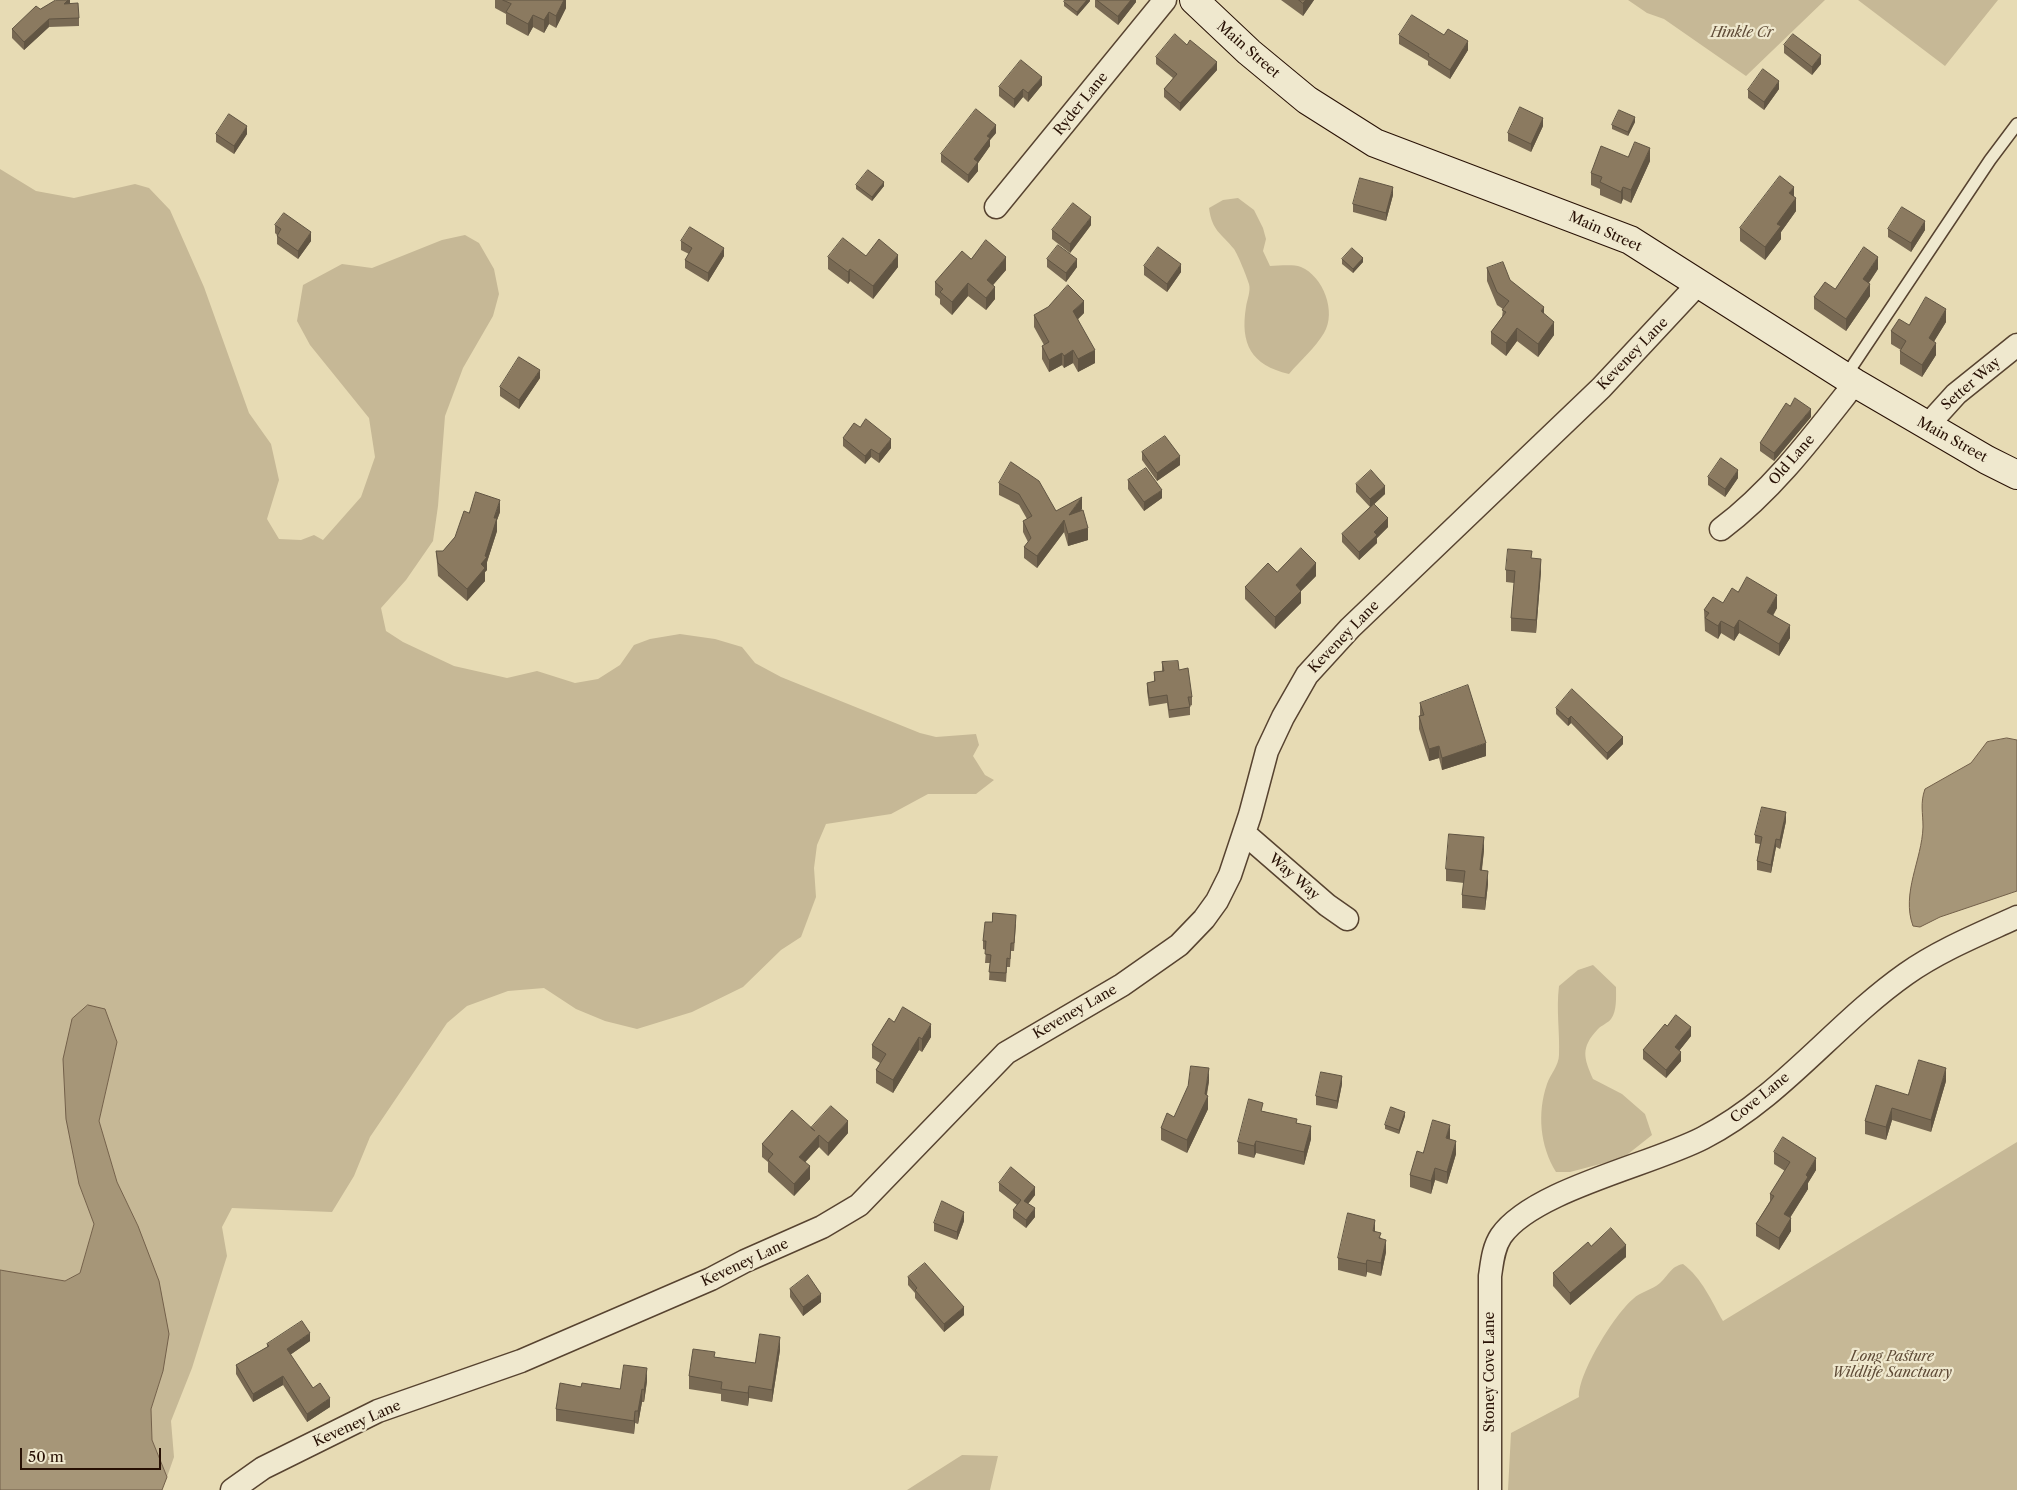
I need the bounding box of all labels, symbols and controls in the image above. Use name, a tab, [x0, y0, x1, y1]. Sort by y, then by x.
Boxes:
street label: Main Street	[1213, 18, 1283, 82]
park label: Hinkle Cr	[1710, 25, 1774, 41]
street label: Ryder Lane	[1050, 69, 1112, 139]
street label: Main Street	[1566, 208, 1644, 256]
street label: Keveney Lane	[1594, 314, 1672, 394]
street label: Setter Way	[1938, 354, 2004, 414]
street label: Main Street	[1914, 414, 1990, 466]
street label: Old Lane	[1766, 431, 1818, 489]
street label: Keveney Lane	[1305, 597, 1383, 677]
street label: Way Way	[1265, 850, 1323, 904]
street label: Keveney Lane	[1030, 981, 1120, 1043]
street label: Cove Lane	[1727, 1069, 1793, 1127]
street label: Keveney Lane	[699, 1235, 791, 1291]
street label: Stoney Cove Lane	[1482, 1312, 1498, 1432]
park label: Long Pasture Wildlife Sanctuary	[1832, 1349, 1952, 1381]
street label: Keveney Lane	[311, 1397, 403, 1451]
scale bar	[22, 1438, 164, 1470]
text: 50 m	[28, 1447, 64, 1466]

